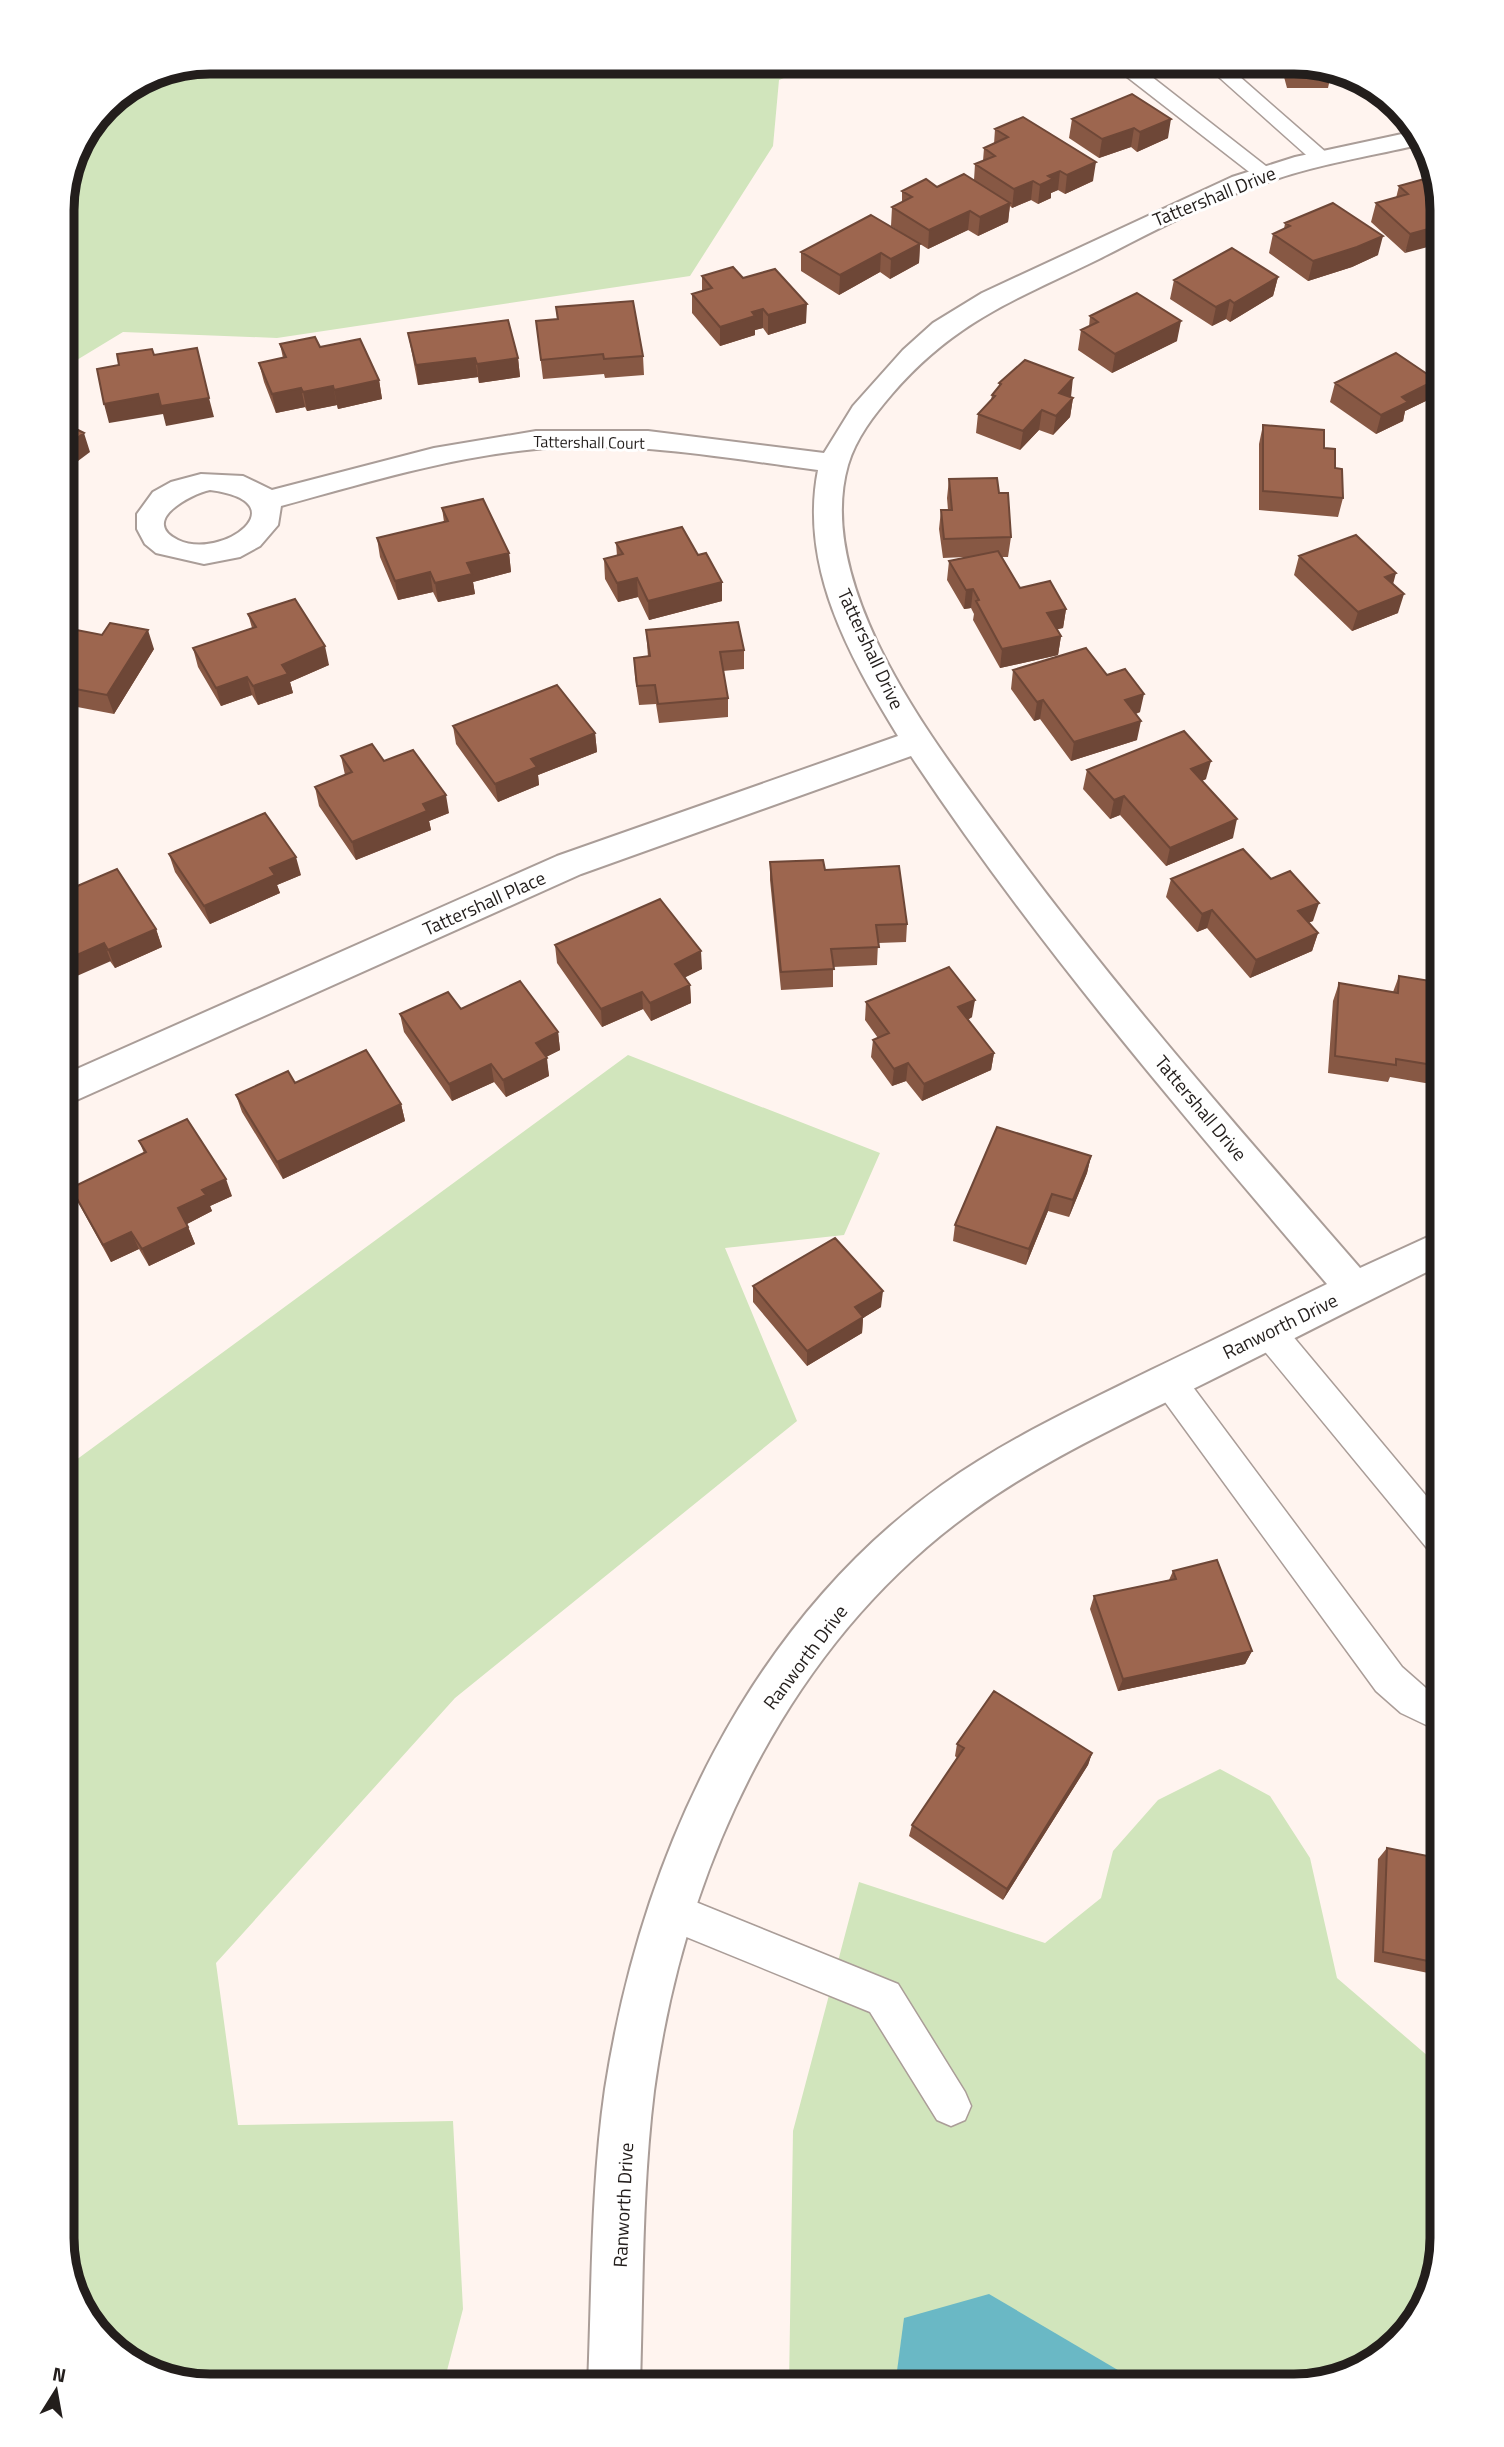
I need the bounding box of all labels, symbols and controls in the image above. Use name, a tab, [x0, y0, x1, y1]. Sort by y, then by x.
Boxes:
street label: Tattershall Drive	[1148, 158, 1280, 233]
street label: Tattershall Court	[533, 429, 645, 455]
street label: Tattershall Drive	[831, 584, 912, 714]
street label: Tattershall Place	[418, 862, 550, 943]
street label: Tattershall Drive	[1148, 1048, 1254, 1167]
street label: Ranworth Drive	[1217, 1285, 1342, 1366]
street label: Ranworth Drive	[755, 1598, 854, 1715]
street label: Ranworth Drive	[605, 2142, 640, 2268]
north arrow	[21, 2356, 91, 2426]
text: N	[50, 2358, 69, 2389]

